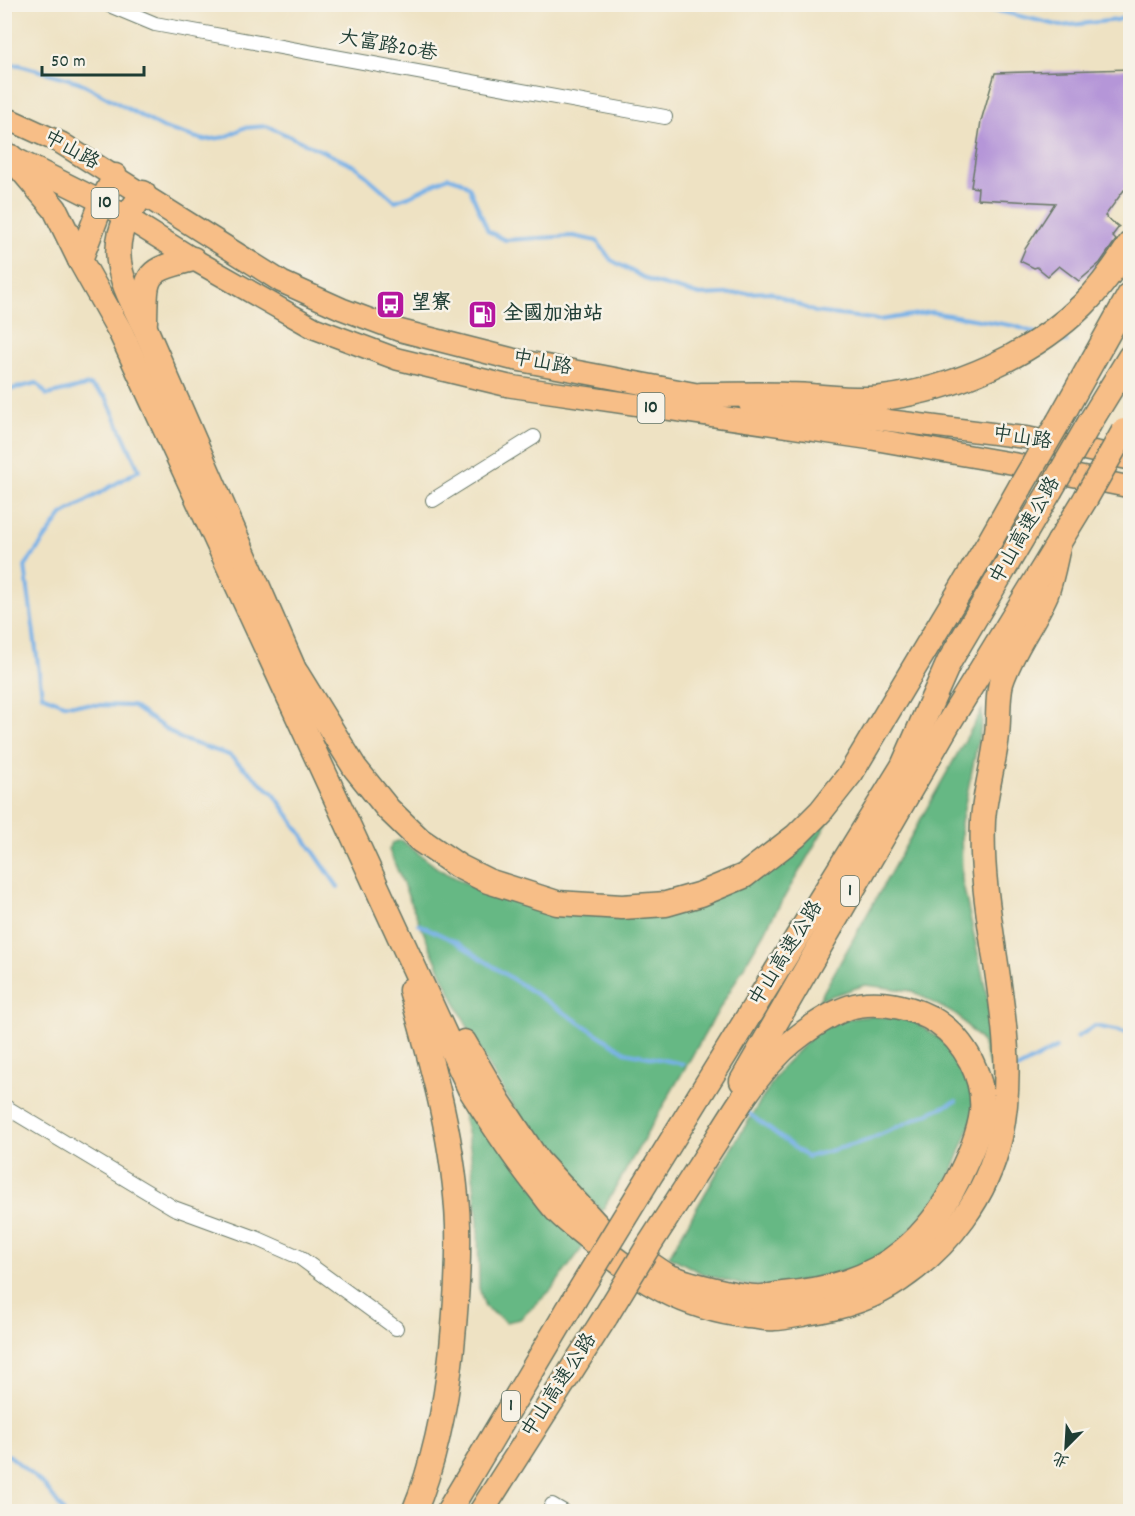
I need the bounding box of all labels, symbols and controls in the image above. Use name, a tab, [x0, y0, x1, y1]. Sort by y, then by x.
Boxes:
street label: 大富路20巷	[337, 25, 440, 70]
scale bar	[42, 39, 144, 77]
text: 50 m	[51, 50, 86, 75]
street label: 中山路	[38, 124, 105, 178]
road number: 10	[92, 188, 118, 218]
bus stop icon: 望寮	[374, 288, 406, 320]
place label: 望寮	[411, 290, 451, 318]
fuel station icon: 全國加油站	[466, 299, 498, 331]
place label: 全國加油站	[503, 301, 603, 329]
street label: 中山路	[510, 345, 575, 384]
road number: 10	[638, 393, 664, 423]
street label: 中山路	[990, 420, 1055, 458]
street label: 中山高速公路	[984, 471, 1069, 590]
road number: 1	[841, 876, 859, 906]
street label: 中山高速公路	[743, 895, 831, 1012]
street label: 中山高速公路	[516, 1327, 605, 1444]
road number: 1	[502, 1391, 520, 1421]
north arrow	[1036, 1417, 1096, 1477]
text: 北	[1049, 1445, 1073, 1472]

